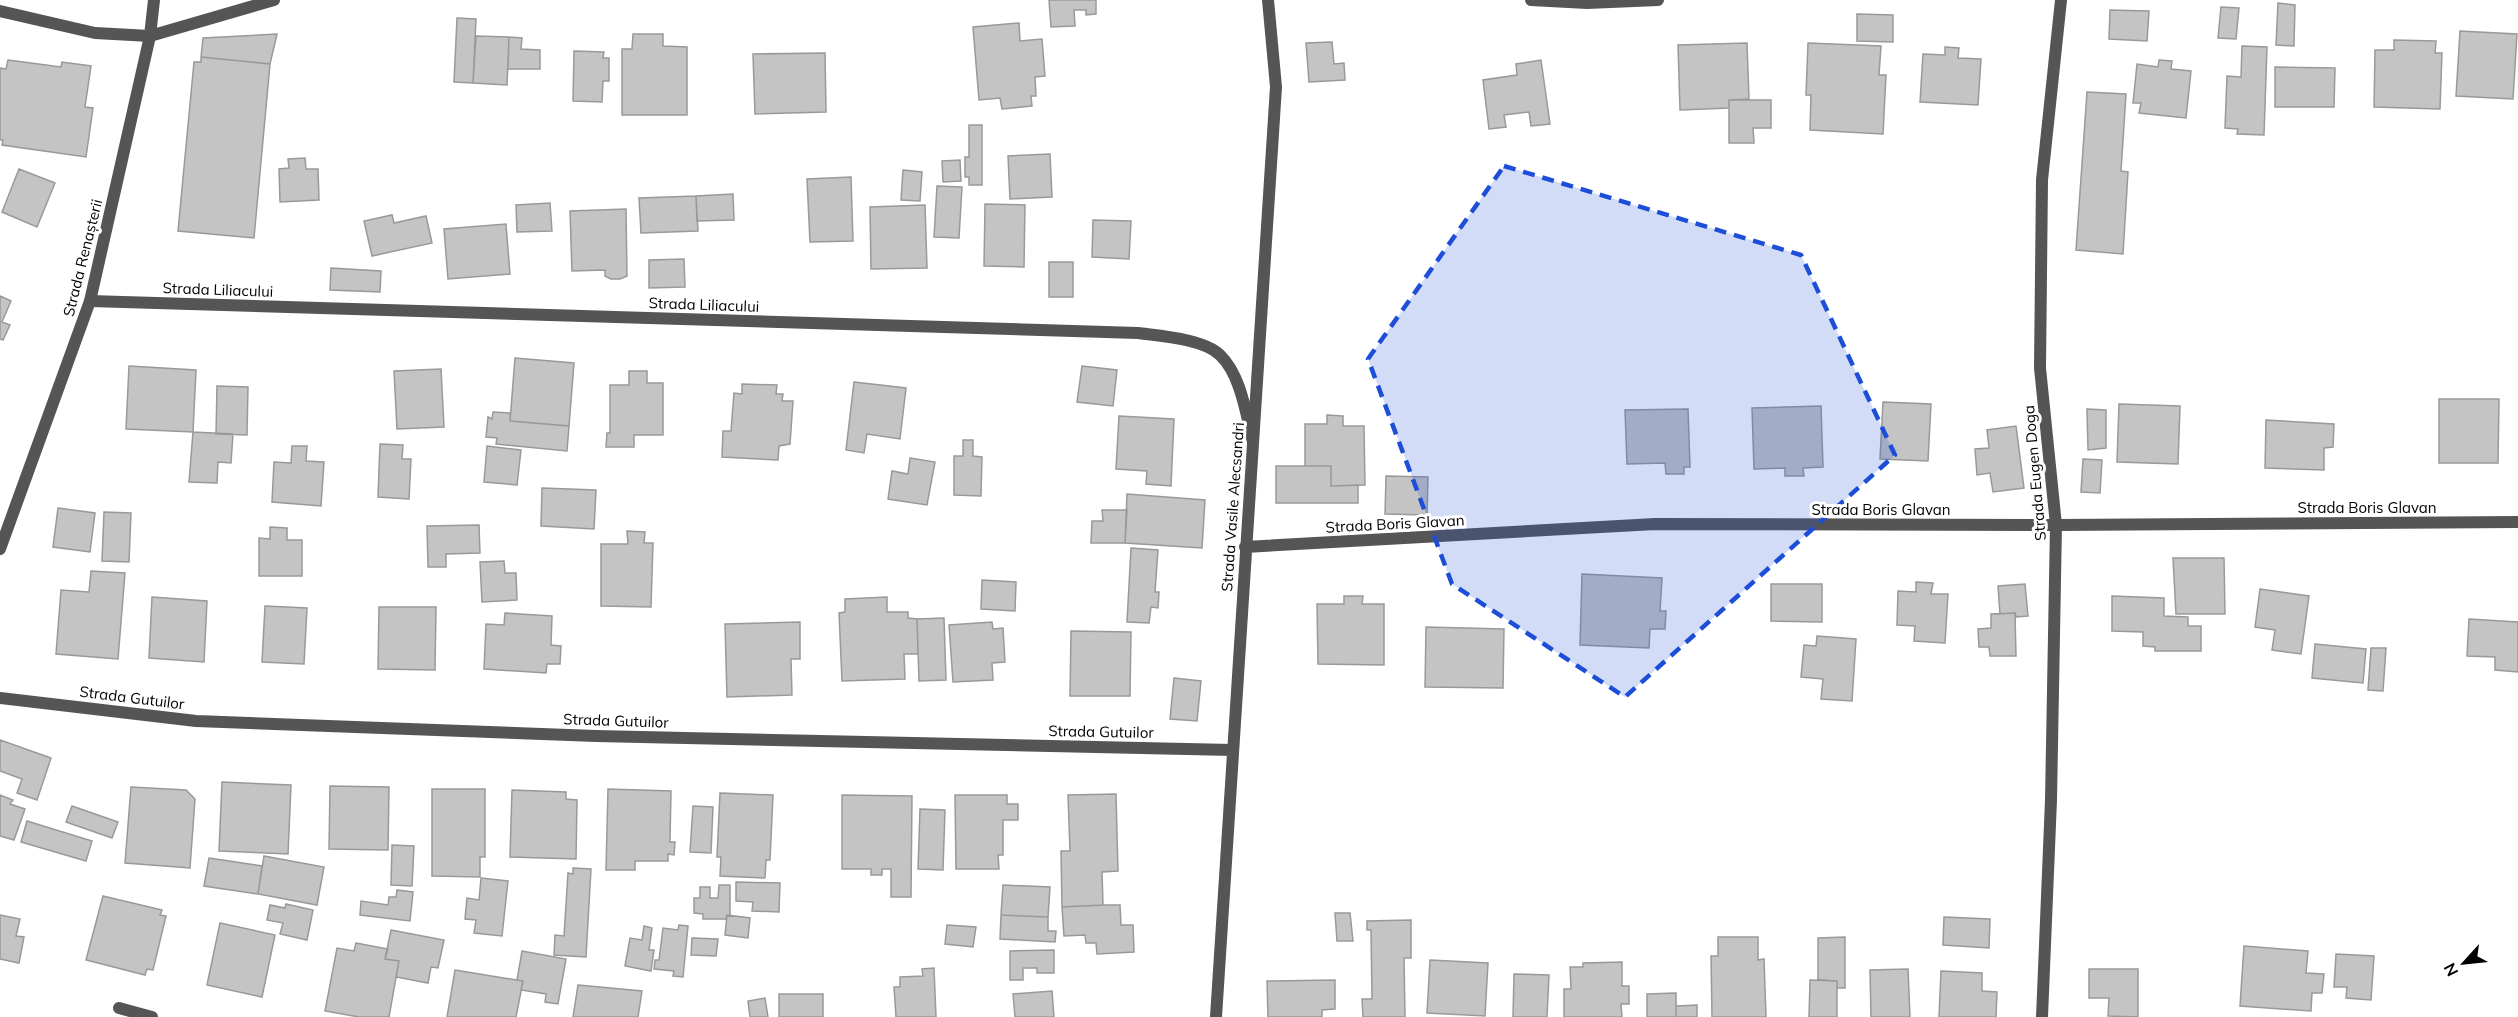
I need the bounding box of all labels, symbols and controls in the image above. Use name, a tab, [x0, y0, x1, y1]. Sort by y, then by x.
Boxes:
street label: Strada Renașterii	[59, 197, 106, 319]
street label: Strada Liliacului	[162, 278, 274, 301]
street label: Strada Liliacului	[648, 293, 760, 316]
street label: Strada Eugen Doga	[2019, 404, 2050, 542]
street label: Strada Vasile Alecsandri	[1217, 422, 1248, 592]
street label: Strada Boris Glavan	[2297, 498, 2437, 517]
street label: Strada Boris Glavan	[1811, 500, 1951, 519]
street label: Strada Boris Glavan	[1325, 510, 1465, 537]
street label: Strada Gutuilor	[79, 682, 186, 713]
street label: Strada Gutuilor	[563, 709, 670, 732]
street label: Strada Gutuilor	[1048, 721, 1154, 742]
north arrow	[2434, 933, 2494, 993]
text: N	[2439, 960, 2462, 980]

